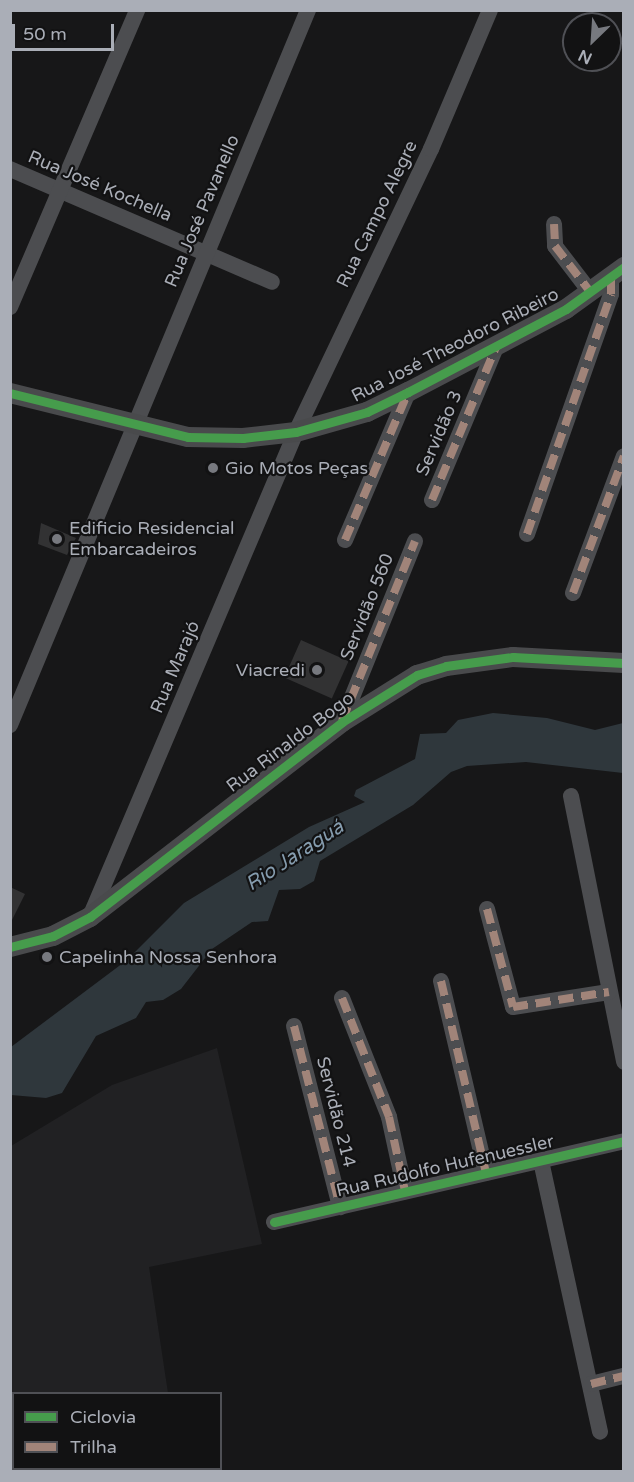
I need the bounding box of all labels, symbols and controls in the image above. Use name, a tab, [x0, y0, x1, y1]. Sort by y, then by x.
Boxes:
scale bar	[15, 12, 117, 50]
north arrow	[562, 12, 622, 72]
text: 50 m	[23, 23, 67, 45]
text: N	[575, 45, 595, 68]
street label: Rua José Pavanello	[160, 131, 244, 291]
street label: Rua Campo Alegre	[332, 137, 422, 291]
street label: Rua José Kochella	[25, 146, 175, 226]
street label: Rua José Theodoro Ribeiro	[348, 283, 562, 407]
street label: Servidão 3	[411, 387, 467, 479]
place label: Gio Motos Peças	[225, 457, 368, 479]
marker: Gio Motos Peças	[206, 461, 220, 475]
place label: Edificio Residencial Embarcadeiros	[69, 518, 235, 560]
marker: Edificio Residencial Embarcadeiros	[50, 532, 64, 546]
street label: Servidão 560	[336, 550, 398, 664]
street label: Rua Marajó	[146, 617, 204, 717]
place label: Viacredi	[236, 659, 305, 681]
marker: Viacredi	[310, 663, 324, 677]
street label: Rua Rinaldo Bogo	[222, 687, 358, 797]
water label: Rio Jaraguá	[241, 815, 349, 897]
place label: Capelinha Nossa Senhora	[59, 946, 277, 968]
marker: Capelinha Nossa Senhora	[40, 950, 54, 964]
street label: Servidão 214	[312, 1054, 360, 1170]
street label: Rua Rudolfo Hufenuessler	[334, 1130, 556, 1202]
legend	[12, 1392, 222, 1470]
text: Ciclovia	[70, 1406, 136, 1428]
text: Trilha	[70, 1436, 117, 1458]

